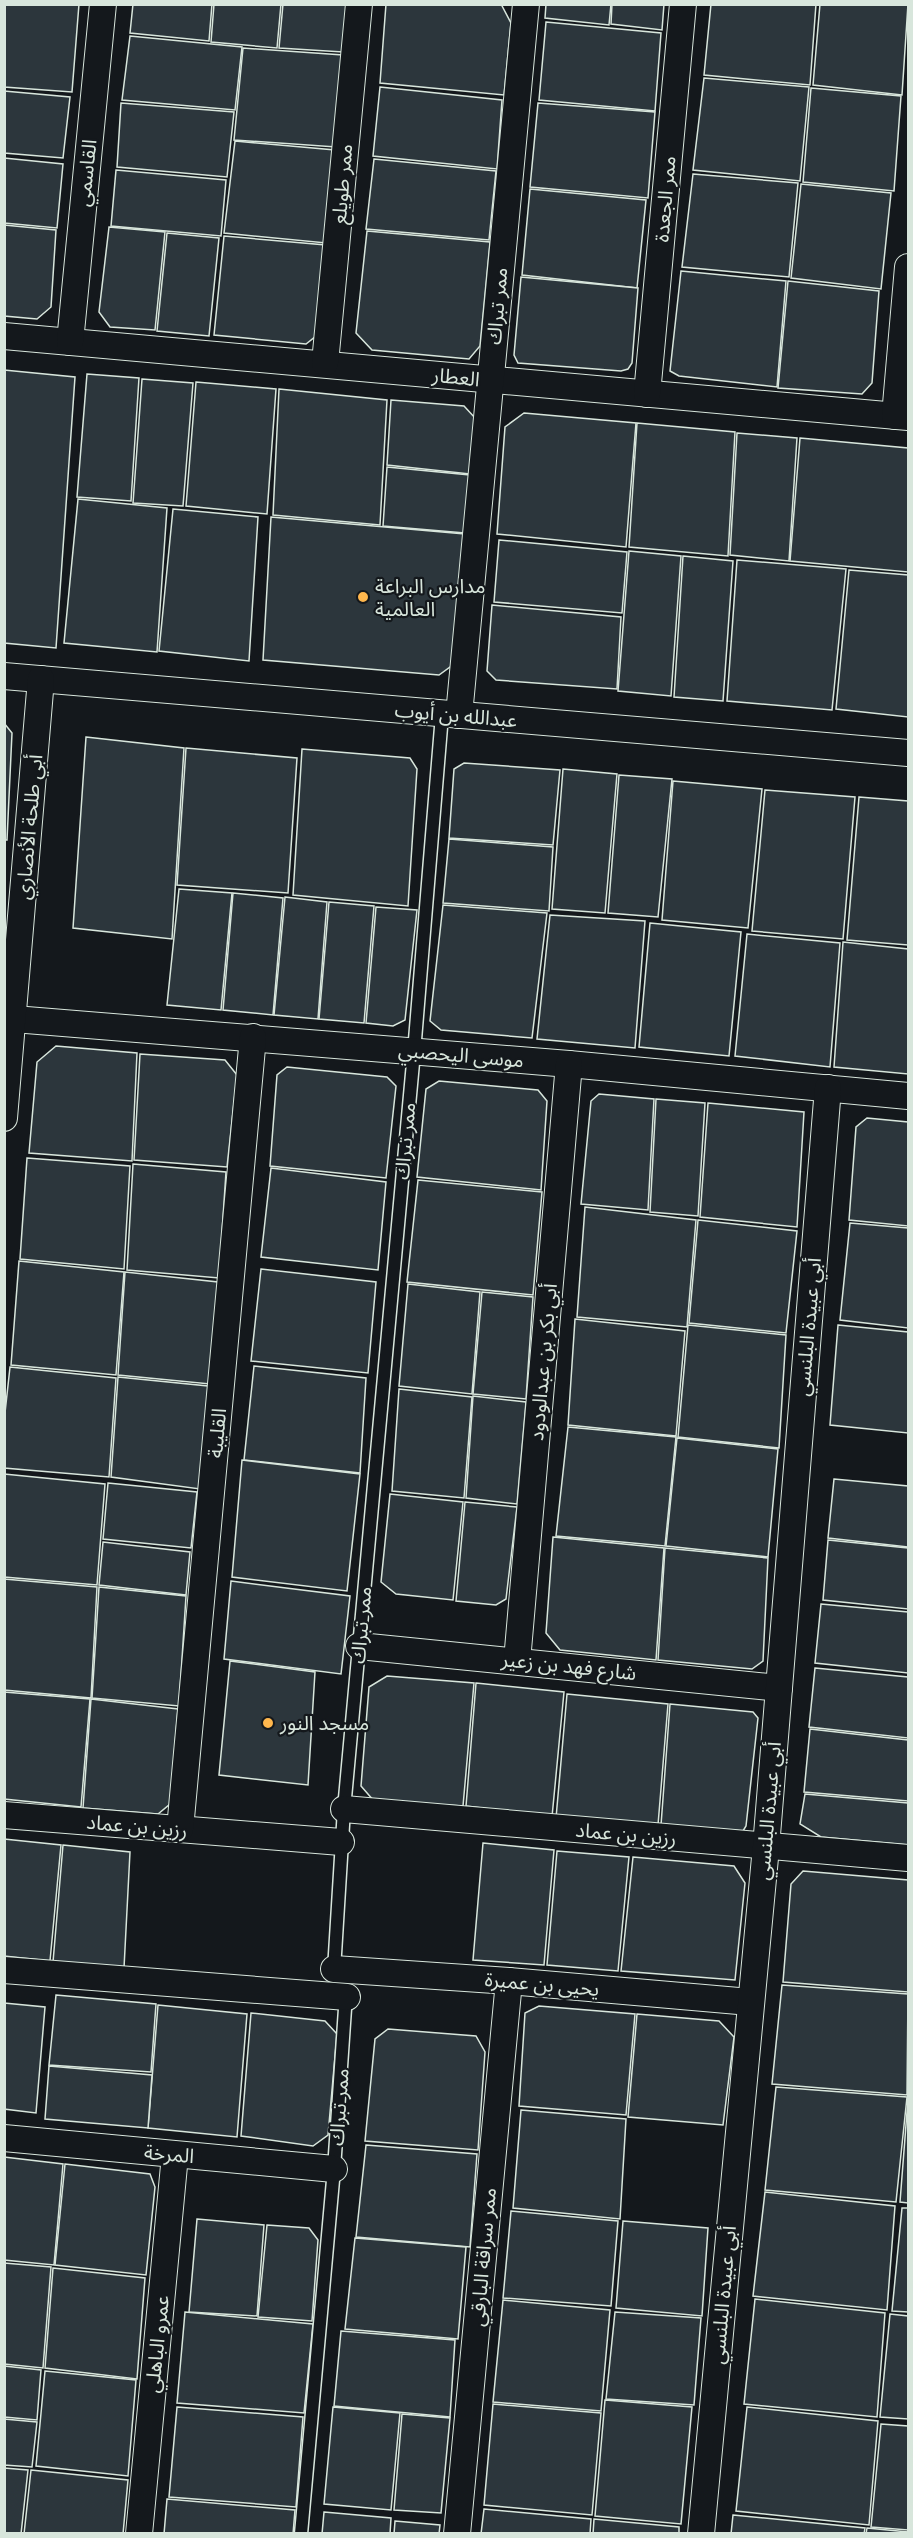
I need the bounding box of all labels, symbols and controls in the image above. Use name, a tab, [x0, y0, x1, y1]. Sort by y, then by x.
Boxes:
street label: القاسمي	[71, 138, 105, 208]
street label: ممر طويلع	[327, 143, 360, 225]
street label: ممر الجعدة	[649, 155, 681, 243]
street label: ممر تبراك	[482, 266, 512, 346]
street label: العطار	[430, 362, 481, 391]
place label: مدارس البراعة العالمية	[375, 574, 485, 621]
marker: مدارس البراعة العالمية	[356, 590, 370, 604]
street label: عبدالله بن أيوب	[394, 698, 518, 732]
street label: أبي طلحة الأنصاري	[11, 753, 51, 901]
street label: موسى اليحصبي	[397, 1038, 525, 1076]
street label: ممر تبراك	[390, 1101, 420, 1181]
street label: أبي عبيدة البلنسي	[790, 1257, 830, 1398]
street label: أبي بكر بن عبدالودود	[524, 1282, 565, 1442]
street label: القليبة	[203, 1407, 231, 1459]
street label: ممر تبراك	[346, 1585, 376, 1665]
street label: شارع فهد بن زعير	[499, 1647, 638, 1688]
place label: مسجد النور	[279, 1711, 369, 1735]
marker: مسجد النور	[261, 1716, 275, 1730]
street label: أبي عبيدة البلنسي	[750, 1741, 790, 1882]
street label: رزين بن عماد	[85, 1810, 189, 1842]
street label: رزين بن عماد	[574, 1818, 678, 1850]
street label: يحيى بن عميرة	[484, 1967, 600, 2001]
street label: ممر تبراك	[324, 2068, 354, 2146]
street label: المرخة	[143, 2140, 195, 2168]
street label: ممر سراقة البارقي	[465, 2187, 505, 2328]
street label: أبي عبيدة البلنسي	[705, 2225, 745, 2366]
street label: عمرو الباهلي	[140, 2294, 178, 2394]

